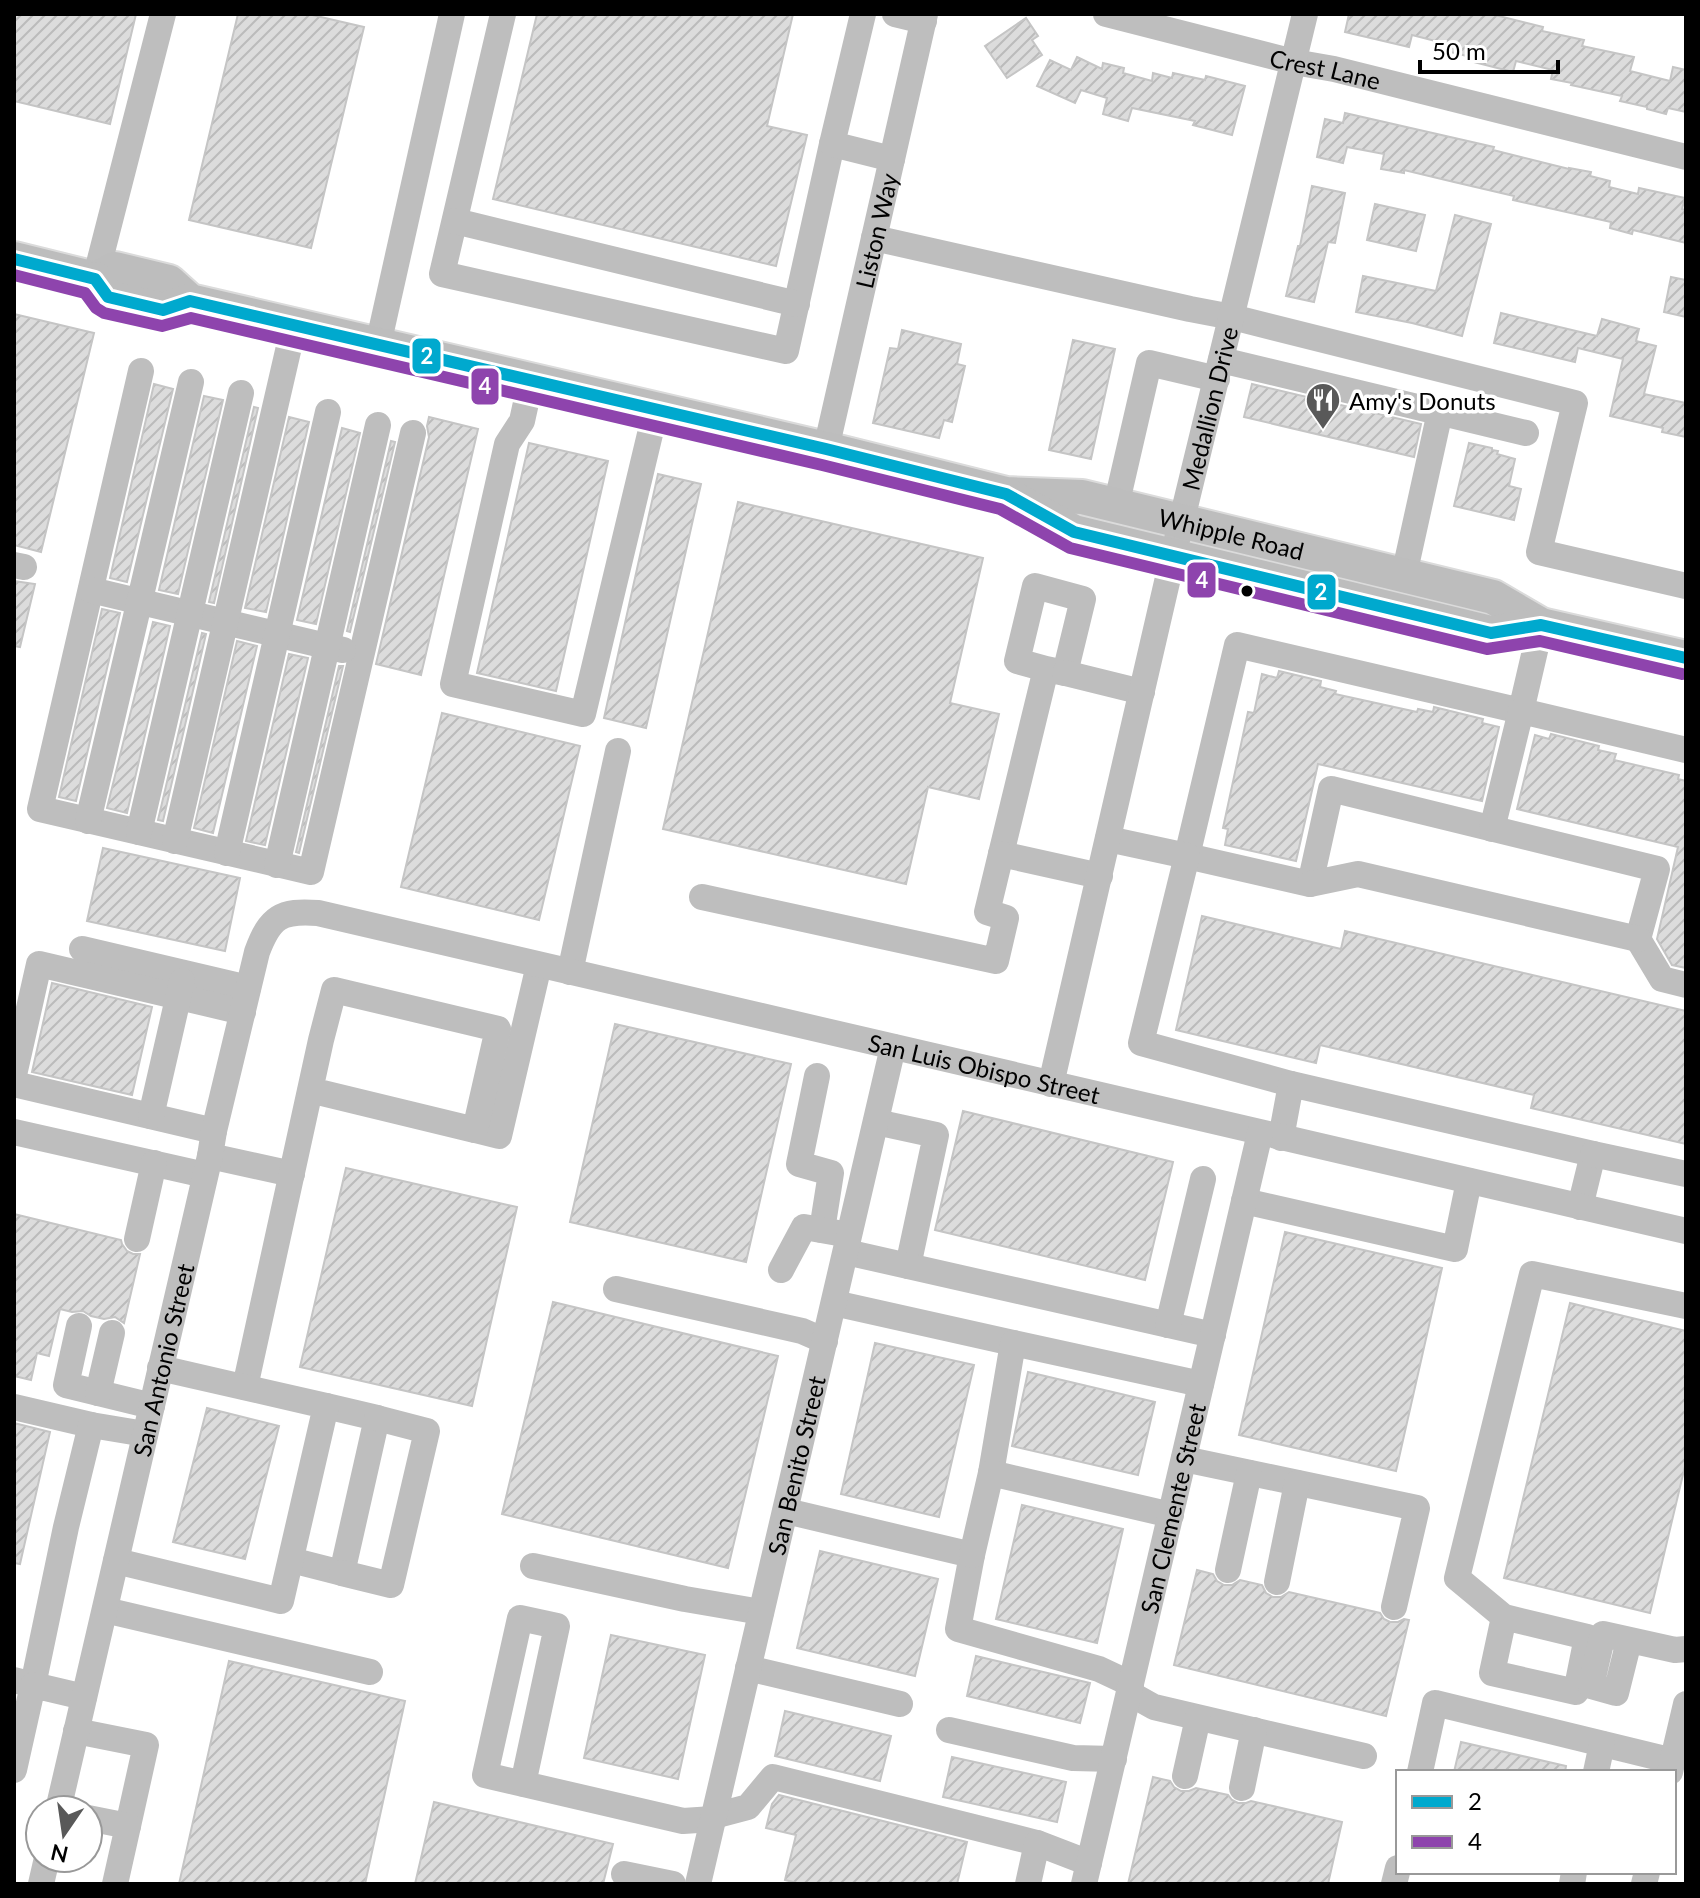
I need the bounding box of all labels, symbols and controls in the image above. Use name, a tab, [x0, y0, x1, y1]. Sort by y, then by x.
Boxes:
scale bar	[1420, 24, 1558, 74]
text: 50 m	[1432, 36, 1486, 65]
street label: Crest Lane	[1267, 42, 1384, 95]
street label: Liston Way	[849, 170, 903, 291]
street label: Medallion Drive	[1175, 323, 1243, 493]
line badge: 2	[411, 337, 442, 375]
text: 2	[421, 342, 433, 369]
line badge: 4	[470, 367, 500, 406]
text: 4	[479, 372, 492, 399]
restaurant icon: Amy's Donuts	[1304, 381, 1342, 431]
place label: Amy's Donuts	[1349, 386, 1496, 415]
street label: Whipple Road	[1156, 502, 1307, 565]
line badge: 4	[1186, 561, 1217, 599]
text: 4	[1196, 566, 1209, 593]
line badge: 2	[1306, 573, 1337, 611]
text: 2	[1315, 578, 1327, 605]
unlabelled marker	[1239, 583, 1255, 599]
street label: San Luis Obispo Street	[866, 1027, 1103, 1109]
street label: San Antonio Street	[126, 1260, 199, 1459]
street label: San Benito Street	[761, 1372, 831, 1558]
street label: San Clemente Street	[1133, 1400, 1211, 1616]
legend	[1396, 1770, 1676, 1874]
text: 2	[1468, 1786, 1482, 1815]
north arrow	[24, 1794, 104, 1874]
text: 4	[1468, 1826, 1482, 1855]
text: N	[48, 1839, 71, 1869]

